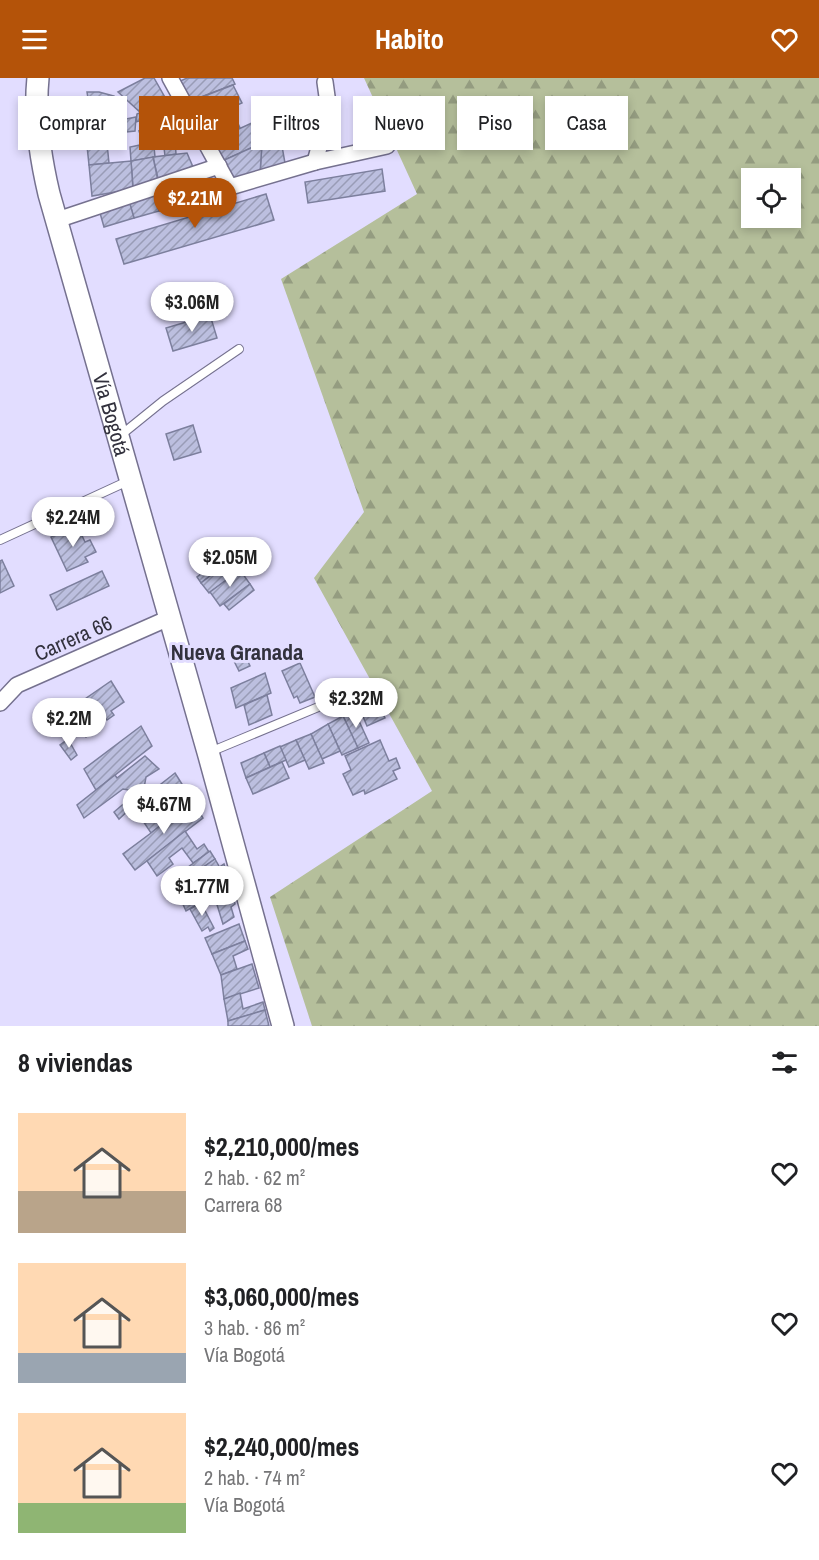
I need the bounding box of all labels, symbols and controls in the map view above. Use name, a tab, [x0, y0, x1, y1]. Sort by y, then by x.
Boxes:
text: Habito	[375, 21, 444, 57]
icon: menu	[18, 23, 51, 56]
icon: heart	[768, 23, 801, 56]
chip: Comprar	[18, 96, 127, 150]
chip: Alquilar	[139, 96, 239, 150]
chip: Filtros	[251, 96, 341, 150]
chip: Nuevo	[353, 96, 445, 150]
chip: Piso	[457, 96, 533, 150]
chip: Casa	[545, 96, 628, 150]
map controls	[741, 168, 801, 228]
button: locate	[741, 168, 801, 228]
pin: $2.21M	[146, 178, 244, 229]
text: $2.21M	[168, 184, 222, 211]
pin: $3.06M	[143, 282, 241, 333]
text: $3.06M	[165, 288, 219, 315]
street label: Vía Bogotá	[86, 369, 137, 459]
pin: $2.24M	[24, 497, 122, 548]
text: $2.24M	[46, 503, 100, 530]
pin: $2.05M	[181, 537, 279, 588]
text: $2.05M	[203, 543, 257, 570]
street label: Carrera 66	[30, 608, 116, 668]
district label: Nueva Granada	[171, 637, 303, 667]
pin: $2.32M	[307, 678, 405, 729]
text: $2.32M	[329, 684, 383, 711]
pin: $2.2M	[27, 698, 111, 749]
text: $2.2M	[46, 704, 92, 731]
pin: $4.67M	[115, 784, 213, 835]
text: $4.67M	[137, 790, 191, 817]
pin: $1.77M	[153, 866, 251, 917]
text: $1.77M	[175, 872, 229, 899]
text: 8 viviendas	[18, 1045, 133, 1080]
icon: filters	[768, 1046, 801, 1079]
text: $2,210,000/mes	[204, 1129, 359, 1164]
icon: home	[66, 1137, 138, 1209]
icon: heart	[768, 1157, 801, 1190]
text: 2 hab. · 62 m²	[204, 1164, 305, 1191]
text: Carrera 68	[204, 1191, 282, 1218]
text: $3,060,000/mes	[204, 1279, 359, 1314]
icon: home	[66, 1287, 138, 1359]
icon: heart	[768, 1307, 801, 1340]
text: 3 hab. · 86 m²	[204, 1314, 305, 1341]
text: Vía Bogotá	[204, 1341, 285, 1368]
text: $2,240,000/mes	[204, 1429, 359, 1464]
icon: home	[66, 1437, 138, 1509]
icon: heart	[768, 1457, 801, 1490]
text: 2 hab. · 74 m²	[204, 1464, 305, 1491]
text: Vía Bogotá	[204, 1491, 285, 1518]

